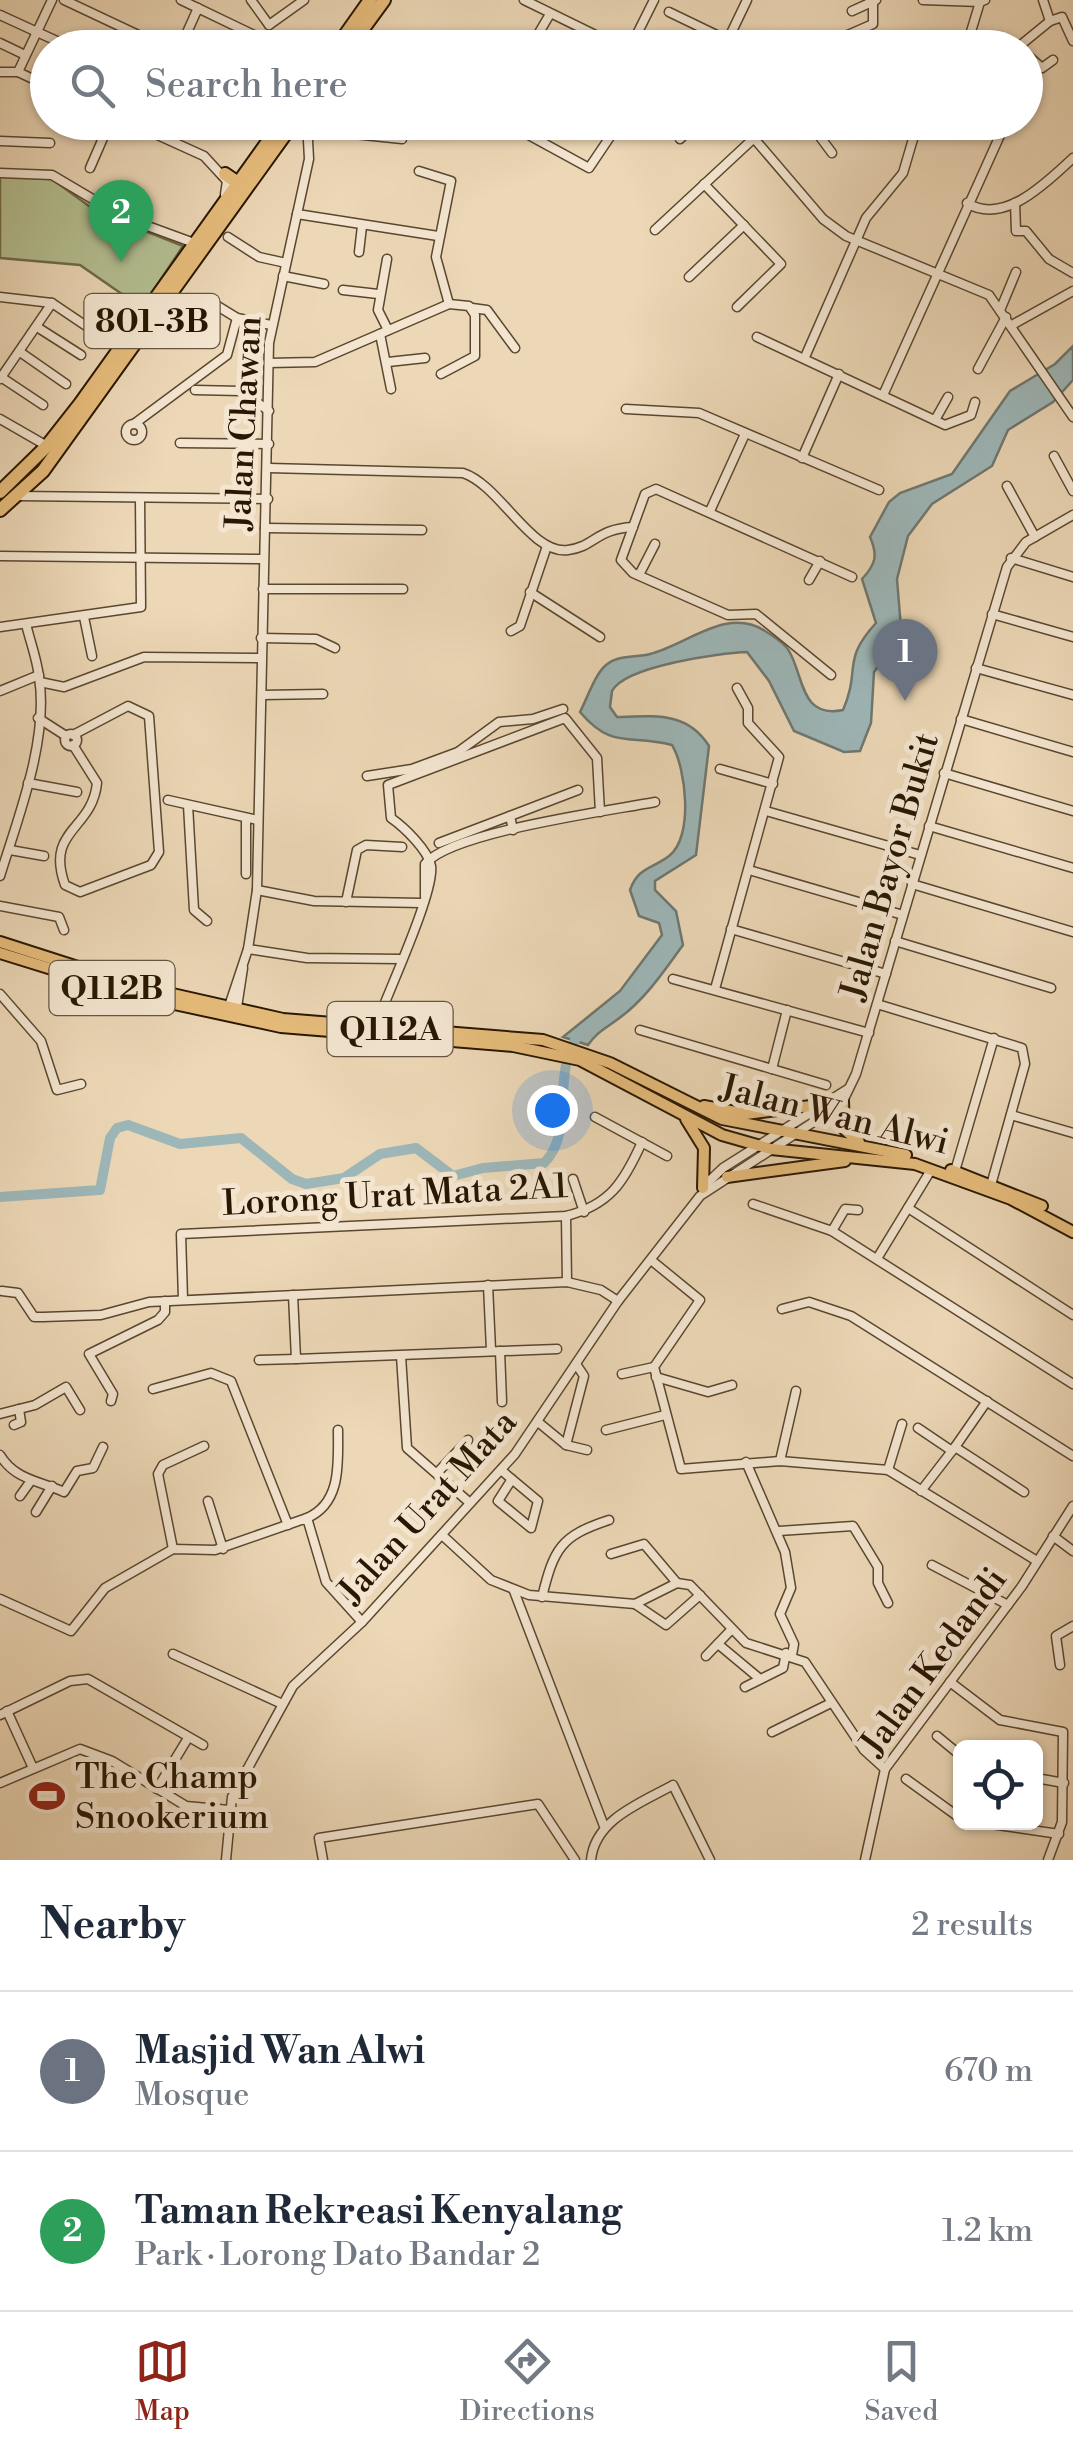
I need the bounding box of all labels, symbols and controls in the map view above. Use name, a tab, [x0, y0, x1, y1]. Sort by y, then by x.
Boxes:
search box	[30, 30, 1043, 140]
icon: search	[65, 58, 120, 113]
text: Search here	[145, 62, 348, 109]
pin: 2	[88, 180, 154, 262]
road number: 801-3B	[84, 294, 220, 348]
street label: Jalan Chawan	[217, 315, 272, 533]
pin: 1	[872, 618, 938, 701]
street label: Jalan Bayor Bukit	[831, 728, 949, 1007]
road number: Q112B	[49, 961, 174, 1015]
road number: Q112A	[328, 1002, 452, 1056]
street label: Jalan Wan Alwi	[714, 1066, 953, 1165]
your location	[527, 1085, 578, 1136]
street label: Lorong Urat Mata 2A1	[221, 1165, 569, 1226]
street label: Jalan Urat Mata	[329, 1401, 526, 1614]
street label: Jalan Kedandi	[851, 1560, 1017, 1766]
map controls	[953, 1740, 1043, 1830]
button: locate	[953, 1740, 1043, 1830]
place label: The Champ Snookerium	[75, 1756, 269, 1839]
sports icon: The Champ Snookerium	[28, 1777, 66, 1815]
text: Nearby	[40, 1899, 185, 1952]
text: 2 results	[911, 1905, 1033, 1945]
text: Masjid Wan Alwi	[135, 2028, 425, 2075]
text: 1	[65, 2051, 80, 2091]
text: 670 m	[944, 2051, 1033, 2091]
text: Mosque	[135, 2075, 249, 2115]
text: Taman Rekreasi Kenyalang	[135, 2188, 622, 2235]
text: 2	[62, 2211, 83, 2251]
text: 1.2 km	[942, 2211, 1033, 2251]
text: Park · Lorong Dato Bandar 2	[135, 2235, 540, 2275]
tab: Map	[135, 2334, 190, 2429]
tab: Directions	[460, 2334, 595, 2429]
tab: Saved	[865, 2334, 938, 2429]

